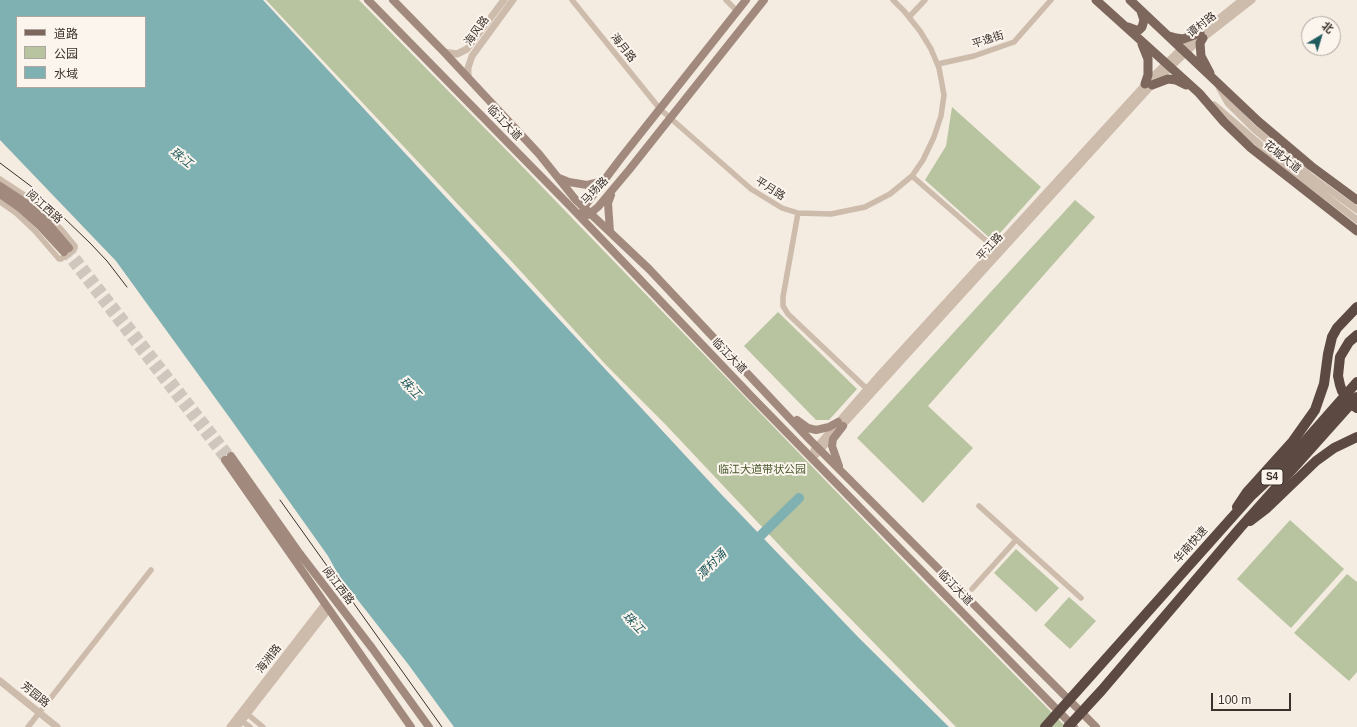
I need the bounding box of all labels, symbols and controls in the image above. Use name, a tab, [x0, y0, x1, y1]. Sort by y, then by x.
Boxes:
street label: 谭村路	[1185, 10, 1219, 40]
street label: 海风路	[462, 14, 492, 48]
legend	[16, 16, 146, 88]
north arrow	[1301, 16, 1341, 56]
text: 北	[1320, 19, 1336, 35]
text: 道路	[54, 27, 78, 41]
street label: 平逸街	[970, 29, 1006, 51]
street label: 海月路	[607, 31, 639, 65]
text: 公园	[54, 47, 78, 61]
text: 水域	[54, 67, 78, 81]
street label: 临江大道	[484, 103, 524, 143]
street label: 花城大道	[1261, 138, 1303, 176]
water label: 珠江	[167, 145, 195, 171]
street label: 马场路	[579, 175, 611, 207]
street label: 平月路	[753, 175, 787, 203]
street label: 阅江西路	[23, 187, 65, 227]
street label: 平江路	[974, 230, 1006, 264]
street label: 临江大道	[709, 336, 749, 376]
water label: 珠江	[396, 374, 424, 402]
park label: 临江大道带状公园	[718, 463, 806, 477]
road number: S4	[1261, 469, 1283, 485]
street label: 华南快速	[1171, 524, 1211, 566]
water label: 潭村涌	[694, 547, 730, 583]
street label: 阅江西路	[319, 564, 357, 608]
street label: 临江大道	[935, 568, 975, 608]
water label: 珠江	[619, 609, 647, 637]
street label: 海洲路	[254, 642, 284, 676]
street label: 芳园路	[18, 679, 52, 711]
scale bar	[1213, 685, 1293, 711]
text: 100 m	[1218, 693, 1251, 707]

